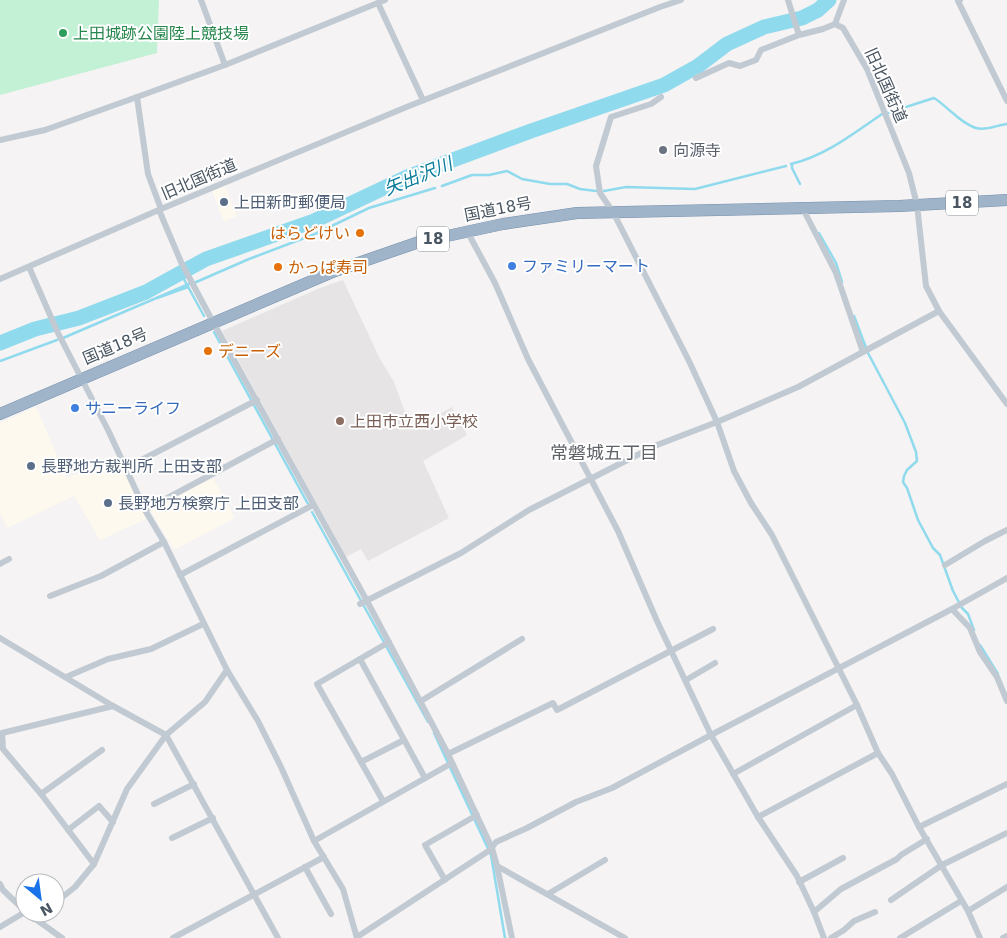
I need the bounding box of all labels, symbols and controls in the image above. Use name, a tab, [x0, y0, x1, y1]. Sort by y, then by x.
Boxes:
place label: 上田城跡公園陸上競技場	[73, 24, 249, 43]
marker: 上田城跡公園陸上競技場	[57, 27, 69, 39]
street label: 旧北国街道	[861, 45, 911, 125]
place label: 向源寺	[673, 141, 721, 160]
marker: 向源寺	[657, 144, 669, 156]
water label: 矢出沢川	[381, 152, 457, 199]
street label: 旧北国街道	[158, 155, 240, 203]
road number: 18	[946, 190, 978, 216]
place label: 上田新町郵便局	[234, 193, 346, 212]
street label: 国道18号	[463, 193, 533, 225]
marker: 上田新町郵便局	[218, 196, 230, 208]
place label: はらどけい	[270, 224, 350, 243]
road number: 18	[417, 226, 449, 252]
marker: はらどけい	[354, 227, 366, 239]
place label: ファミリーマート	[522, 257, 650, 276]
place label: かっぱ寿司	[288, 258, 368, 277]
marker: ファミリーマート	[506, 260, 518, 272]
marker: かっぱ寿司	[272, 261, 284, 273]
street label: 国道18号	[80, 324, 150, 368]
place label: デニーズ	[218, 342, 281, 361]
marker: デニーズ	[202, 345, 214, 357]
place label: サニーライフ	[85, 399, 181, 418]
marker: サニーライフ	[69, 402, 81, 414]
place label: 上田市立西小学校	[350, 412, 478, 431]
marker: 上田市立西小学校	[334, 415, 346, 427]
district label: 常磐城五丁目	[550, 442, 658, 463]
place label: 長野地方裁判所 上田支部	[41, 457, 222, 476]
marker: 長野地方裁判所 上田支部	[25, 460, 37, 472]
place label: 長野地方検察庁 上田支部	[118, 494, 299, 513]
marker: 長野地方検察庁 上田支部	[102, 497, 114, 509]
north arrow	[15, 873, 65, 923]
text: N	[37, 900, 55, 919]

